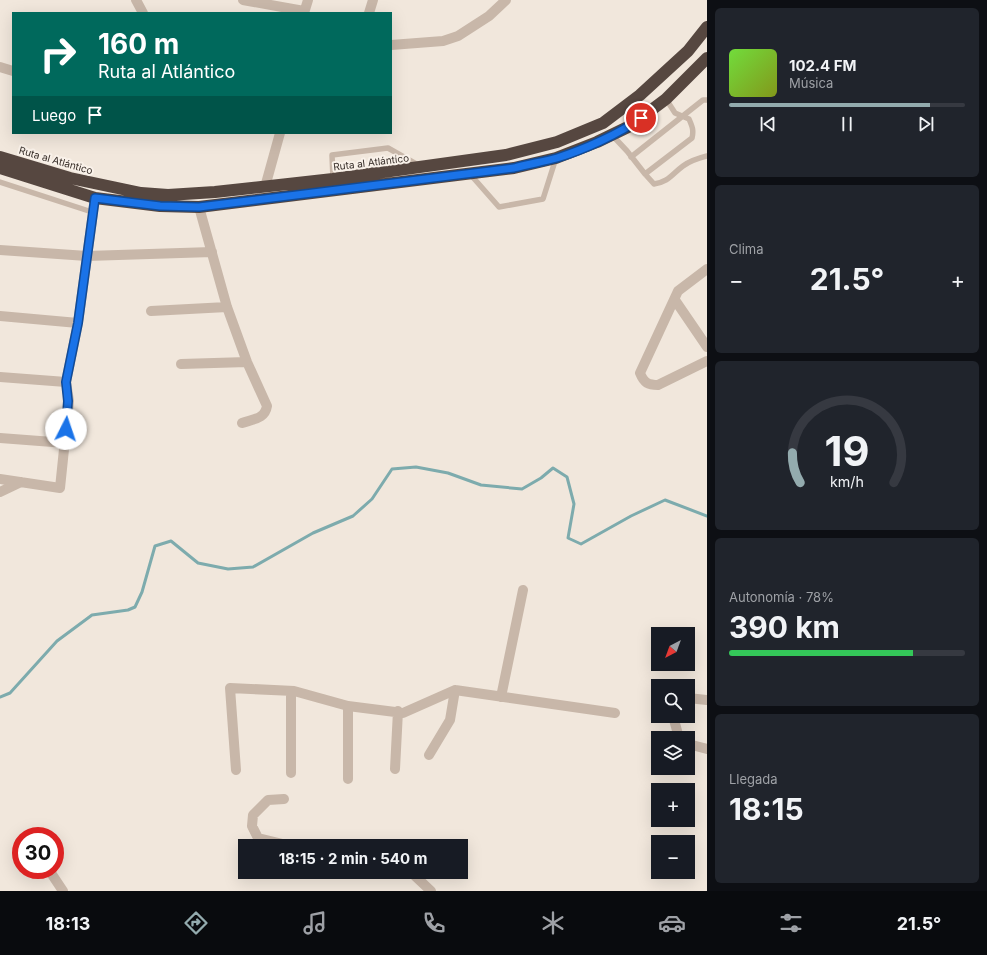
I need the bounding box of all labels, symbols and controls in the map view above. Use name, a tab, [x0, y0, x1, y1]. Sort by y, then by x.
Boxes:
text: 160 m	[98, 27, 179, 61]
icon: right	[32, 28, 84, 80]
text: 102.4 FM	[789, 56, 857, 75]
text: Ruta al Atlántico	[98, 61, 235, 82]
text: Música	[789, 75, 833, 91]
pin	[624, 101, 658, 135]
icon: arrive	[84, 104, 106, 126]
text: Luego	[32, 106, 76, 125]
icon: arrive	[630, 107, 652, 129]
icon: previous	[757, 113, 779, 135]
icon: pause	[836, 113, 858, 135]
icon: next	[915, 113, 937, 135]
street label: Ruta al Atlántico	[18, 144, 94, 176]
street label: Ruta al Atlántico	[332, 151, 410, 173]
text: Clima	[729, 241, 763, 257]
text: 21.5°	[810, 261, 884, 297]
text: −	[729, 267, 744, 293]
text: +	[950, 267, 965, 293]
position arrow	[45, 408, 87, 450]
text: 19	[825, 426, 869, 476]
text: km/h	[830, 473, 864, 490]
text: Autonomía · 78%	[729, 589, 834, 605]
text: 390 km	[729, 609, 840, 645]
north arrow	[651, 627, 695, 671]
map controls	[651, 627, 695, 879]
button: search	[651, 679, 695, 723]
button: layers	[651, 731, 695, 775]
text: Llegada	[729, 771, 778, 787]
button: +	[651, 783, 695, 827]
text: 18:15	[729, 791, 804, 827]
speed limit sign: 30	[12, 827, 64, 879]
button: −	[651, 835, 695, 879]
text: 18:15 · 2 min · 540 m	[279, 849, 427, 868]
icon: directions	[182, 909, 210, 937]
icon: music	[301, 909, 329, 937]
icon: phone	[420, 909, 448, 937]
icon: climate	[539, 909, 567, 937]
icon: car	[658, 909, 686, 937]
icon: filters	[777, 909, 805, 937]
text: 18:13	[46, 913, 90, 934]
text: 21.5°	[897, 913, 941, 934]

